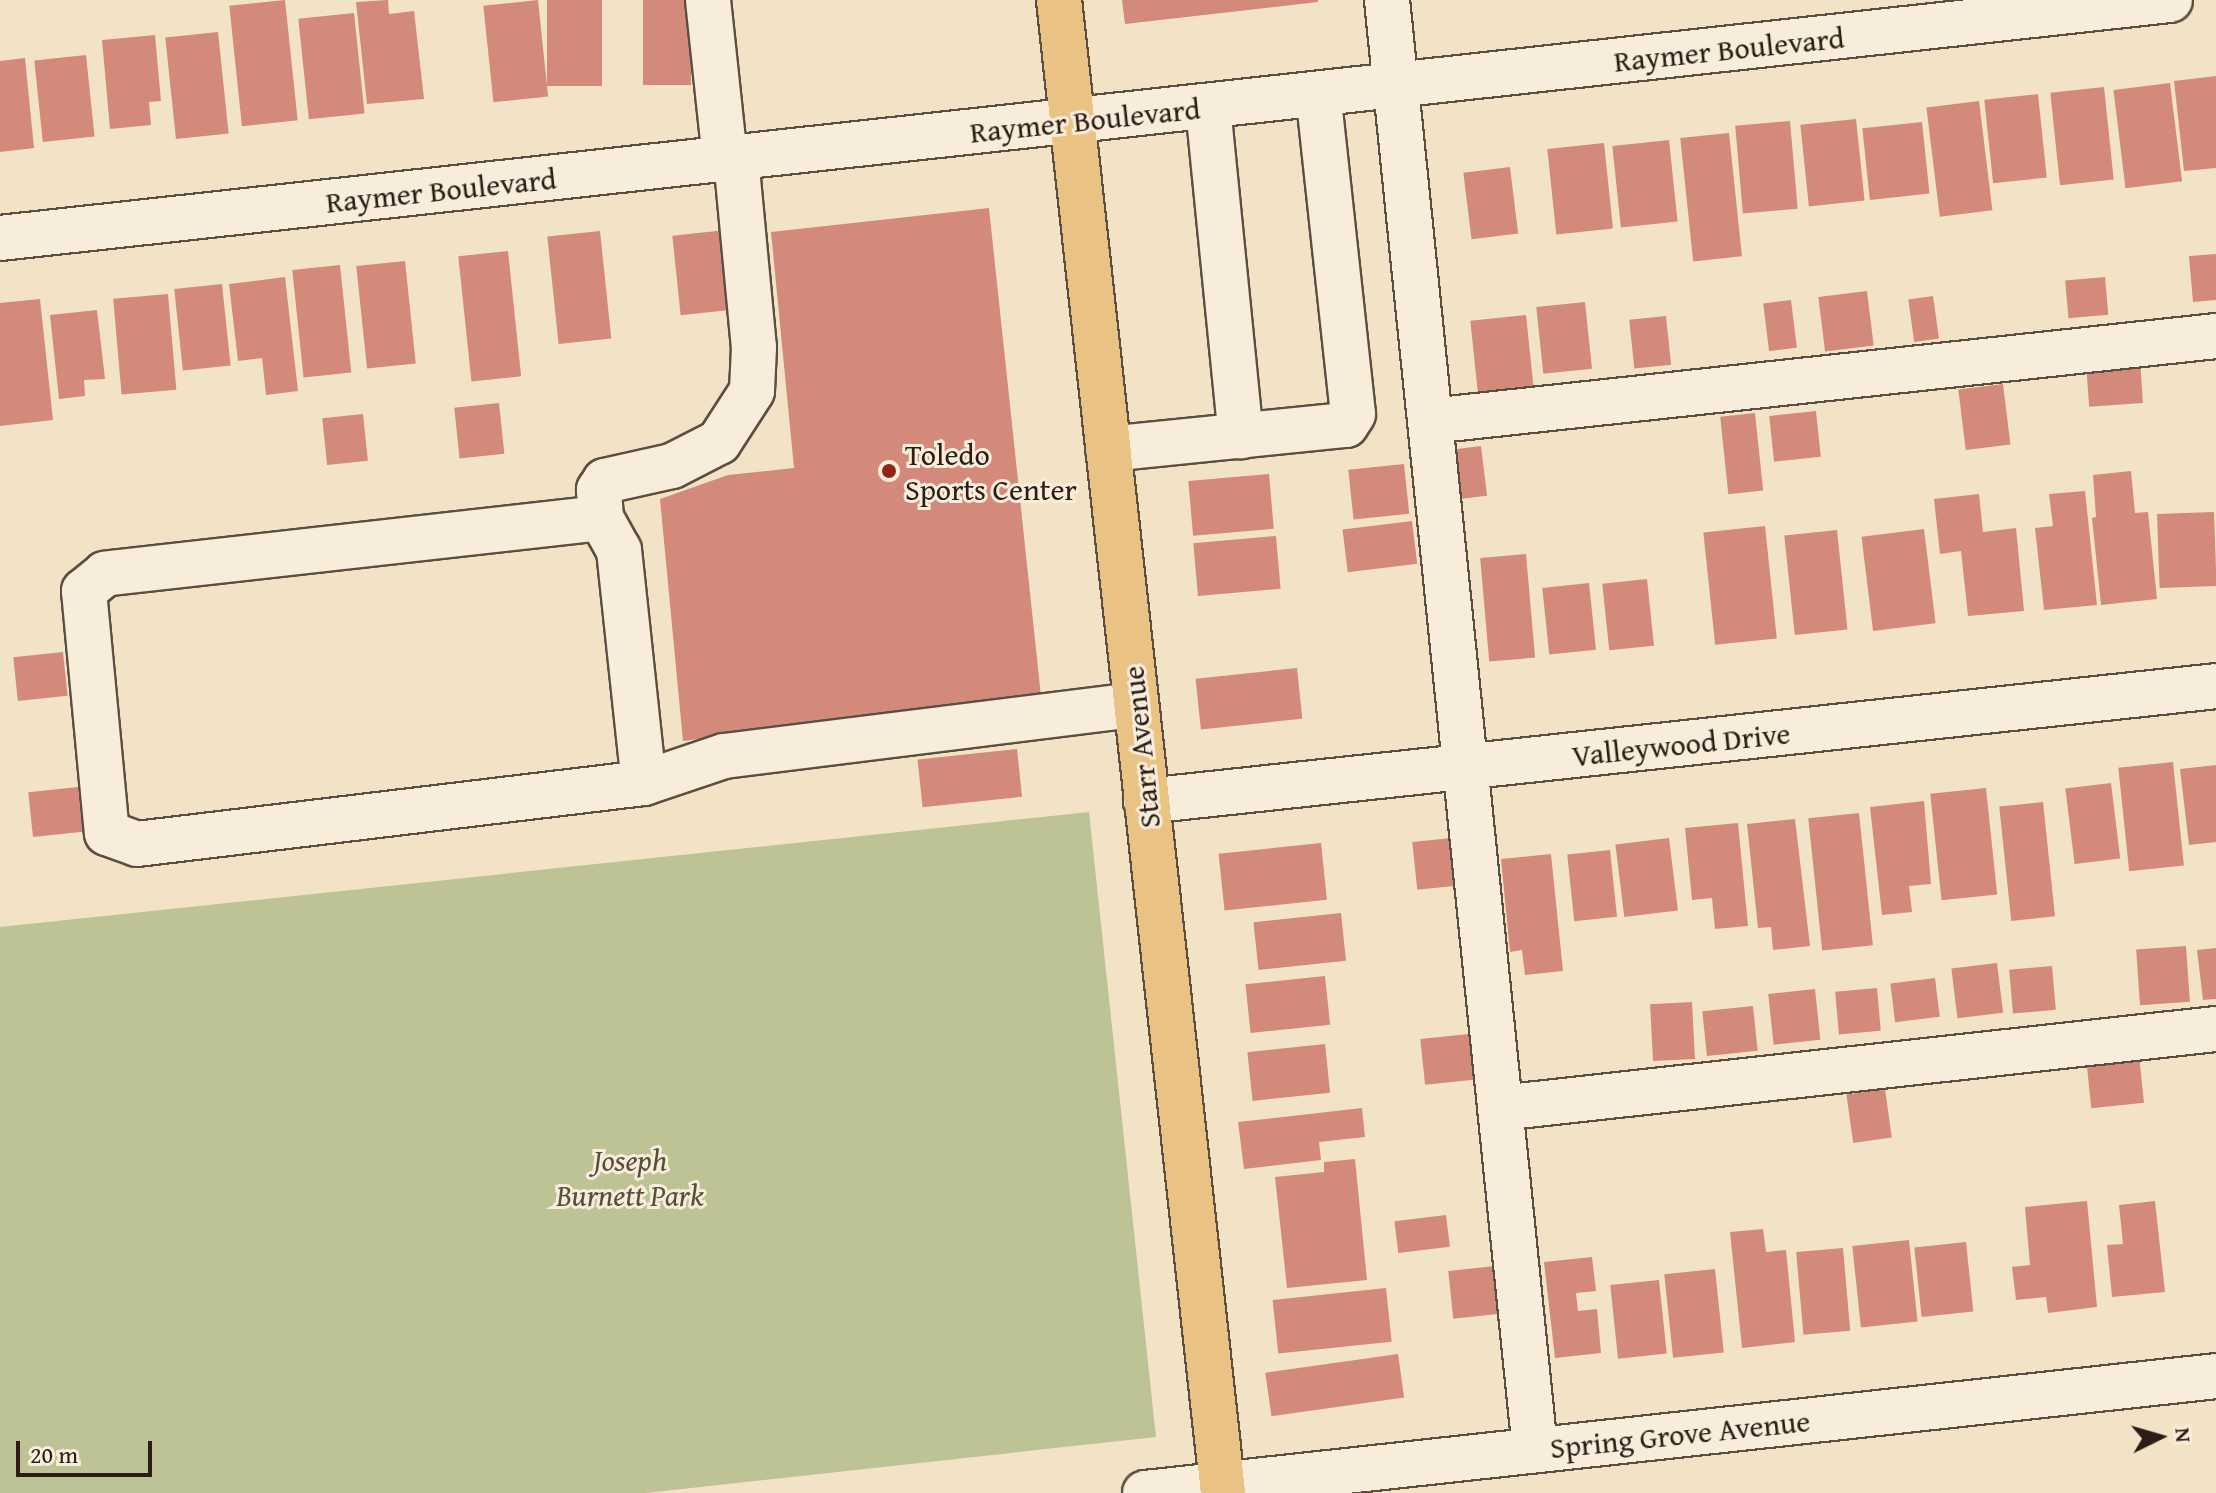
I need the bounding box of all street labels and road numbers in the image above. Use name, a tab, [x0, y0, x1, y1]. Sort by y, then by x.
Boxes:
street label: Raymer Boulevard	[1612, 19, 1846, 79]
street label: Raymer Boulevard	[968, 90, 1202, 150]
street label: Raymer Boulevard	[324, 160, 558, 220]
street label: Starr Avenue	[1115, 664, 1167, 830]
street label: Valleywood Drive	[1570, 715, 1792, 773]
street label: Spring Grove Avenue	[1548, 1402, 1812, 1466]

